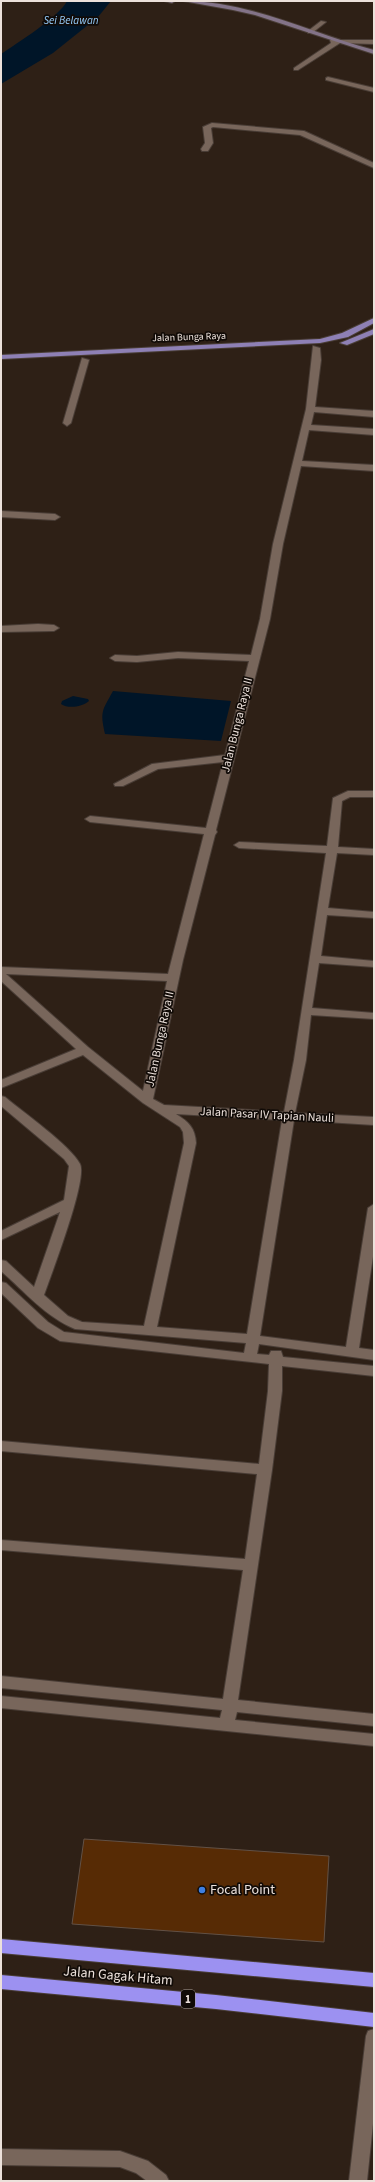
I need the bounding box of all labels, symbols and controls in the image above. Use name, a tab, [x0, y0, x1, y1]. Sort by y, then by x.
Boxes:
water label: Sei Belawan	[43, 13, 99, 28]
street label: Jalan Bunga Raya	[152, 329, 226, 345]
street label: Jalan Bunga Raya II	[217, 676, 257, 774]
street label: Jalan Bunga Raya II	[142, 990, 178, 1088]
street label: Jalan Pasar IV Tapian Nauli	[200, 1103, 334, 1127]
place label: Focal Point	[210, 1880, 275, 1900]
marker: Focal Point	[197, 1885, 207, 1895]
street label: Jalan Gagak Hitam	[62, 1961, 174, 1991]
road number: 1	[181, 1990, 195, 2008]

